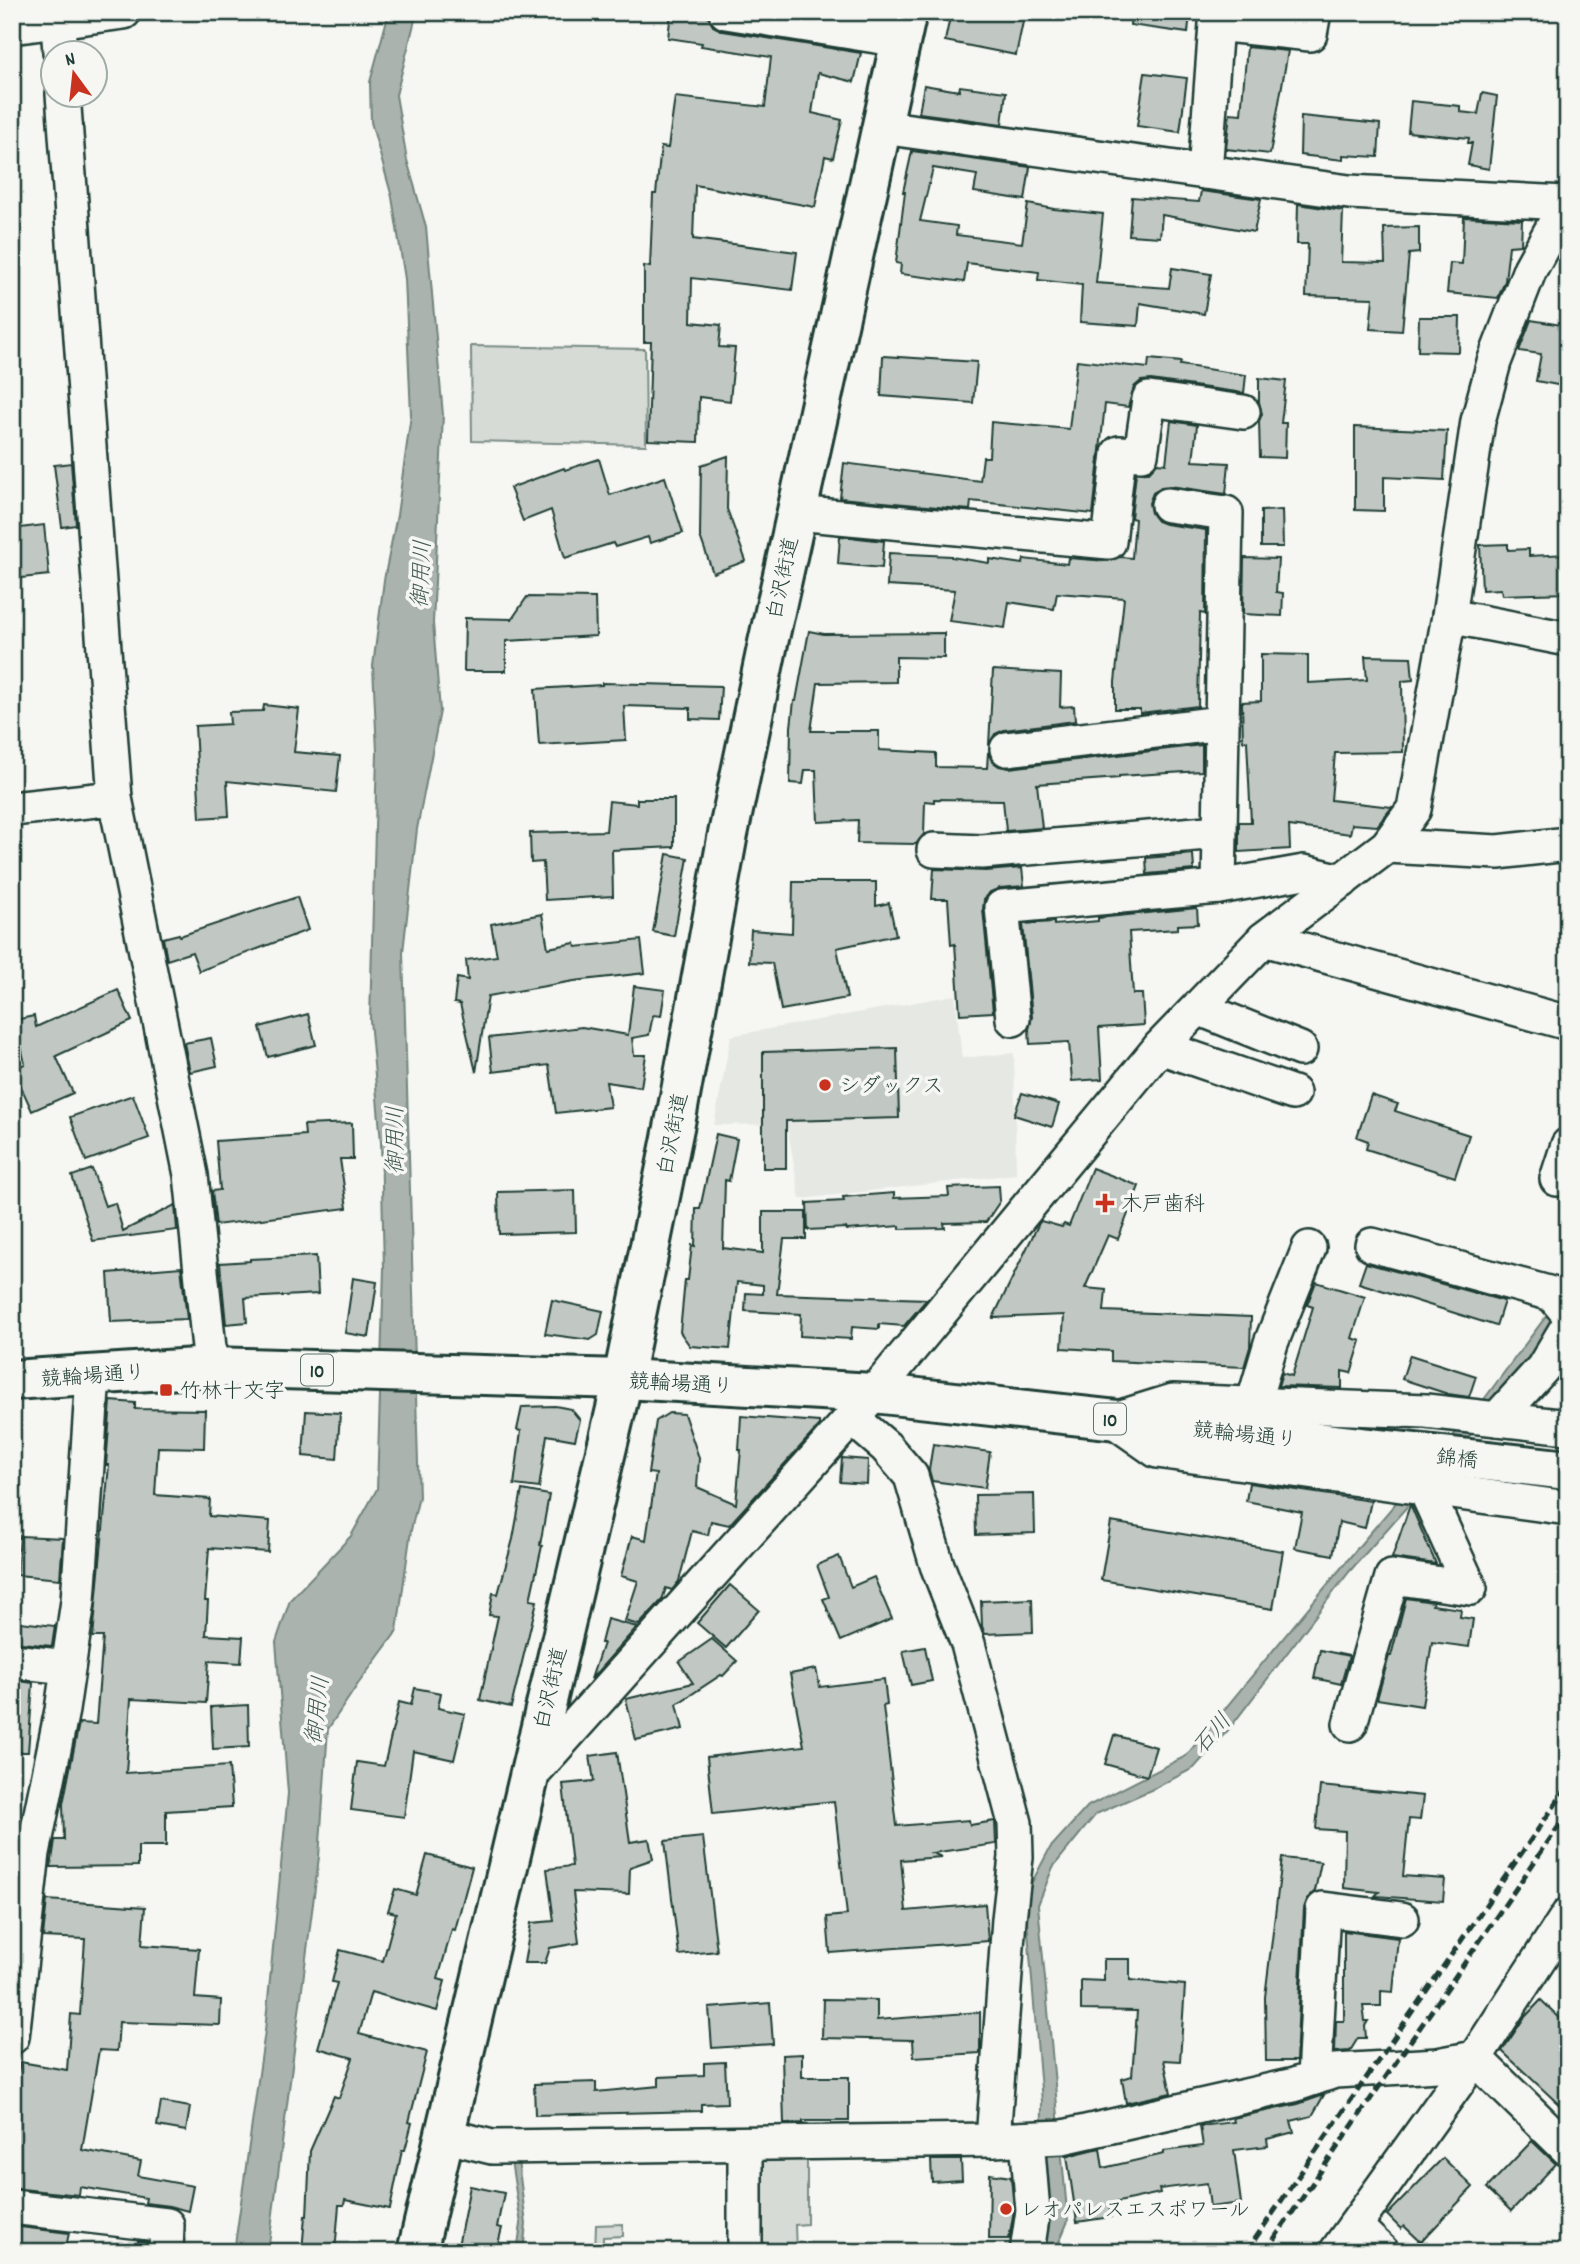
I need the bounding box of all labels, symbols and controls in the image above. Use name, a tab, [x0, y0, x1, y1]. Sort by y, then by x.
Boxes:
north arrow	[38, 38, 108, 108]
text: N	[62, 47, 79, 75]
street label: 白沢街道	[762, 534, 808, 623]
water label: 御用川	[405, 539, 442, 609]
place label: シダックス	[839, 1073, 944, 1103]
marker: シダックス	[817, 1077, 833, 1093]
street label: 白沢街道	[652, 1090, 698, 1179]
water label: 御用川	[381, 1106, 414, 1175]
place label: 木戸歯科	[1121, 1191, 1205, 1221]
marker: 木戸歯科	[1095, 1193, 1115, 1213]
road number: 10	[301, 1354, 333, 1386]
street label: 競輪場通り	[40, 1359, 147, 1397]
street label: 競輪場通り	[628, 1368, 734, 1404]
place label: 竹林十文字	[180, 1378, 285, 1408]
marker: 竹林十文字	[158, 1382, 174, 1398]
road number: 10	[1094, 1404, 1126, 1434]
street label: 競輪場通り	[1191, 1417, 1298, 1457]
street label: 錦橋	[1434, 1444, 1479, 1478]
street label: 白沢街道	[529, 1644, 577, 1733]
water label: 御用川	[299, 1674, 340, 1747]
water label: 石川	[1186, 1707, 1241, 1763]
place label: レオパレスエスポワール	[1020, 2197, 1250, 2227]
marker: レオパレスエスポワール	[998, 2201, 1014, 2217]

